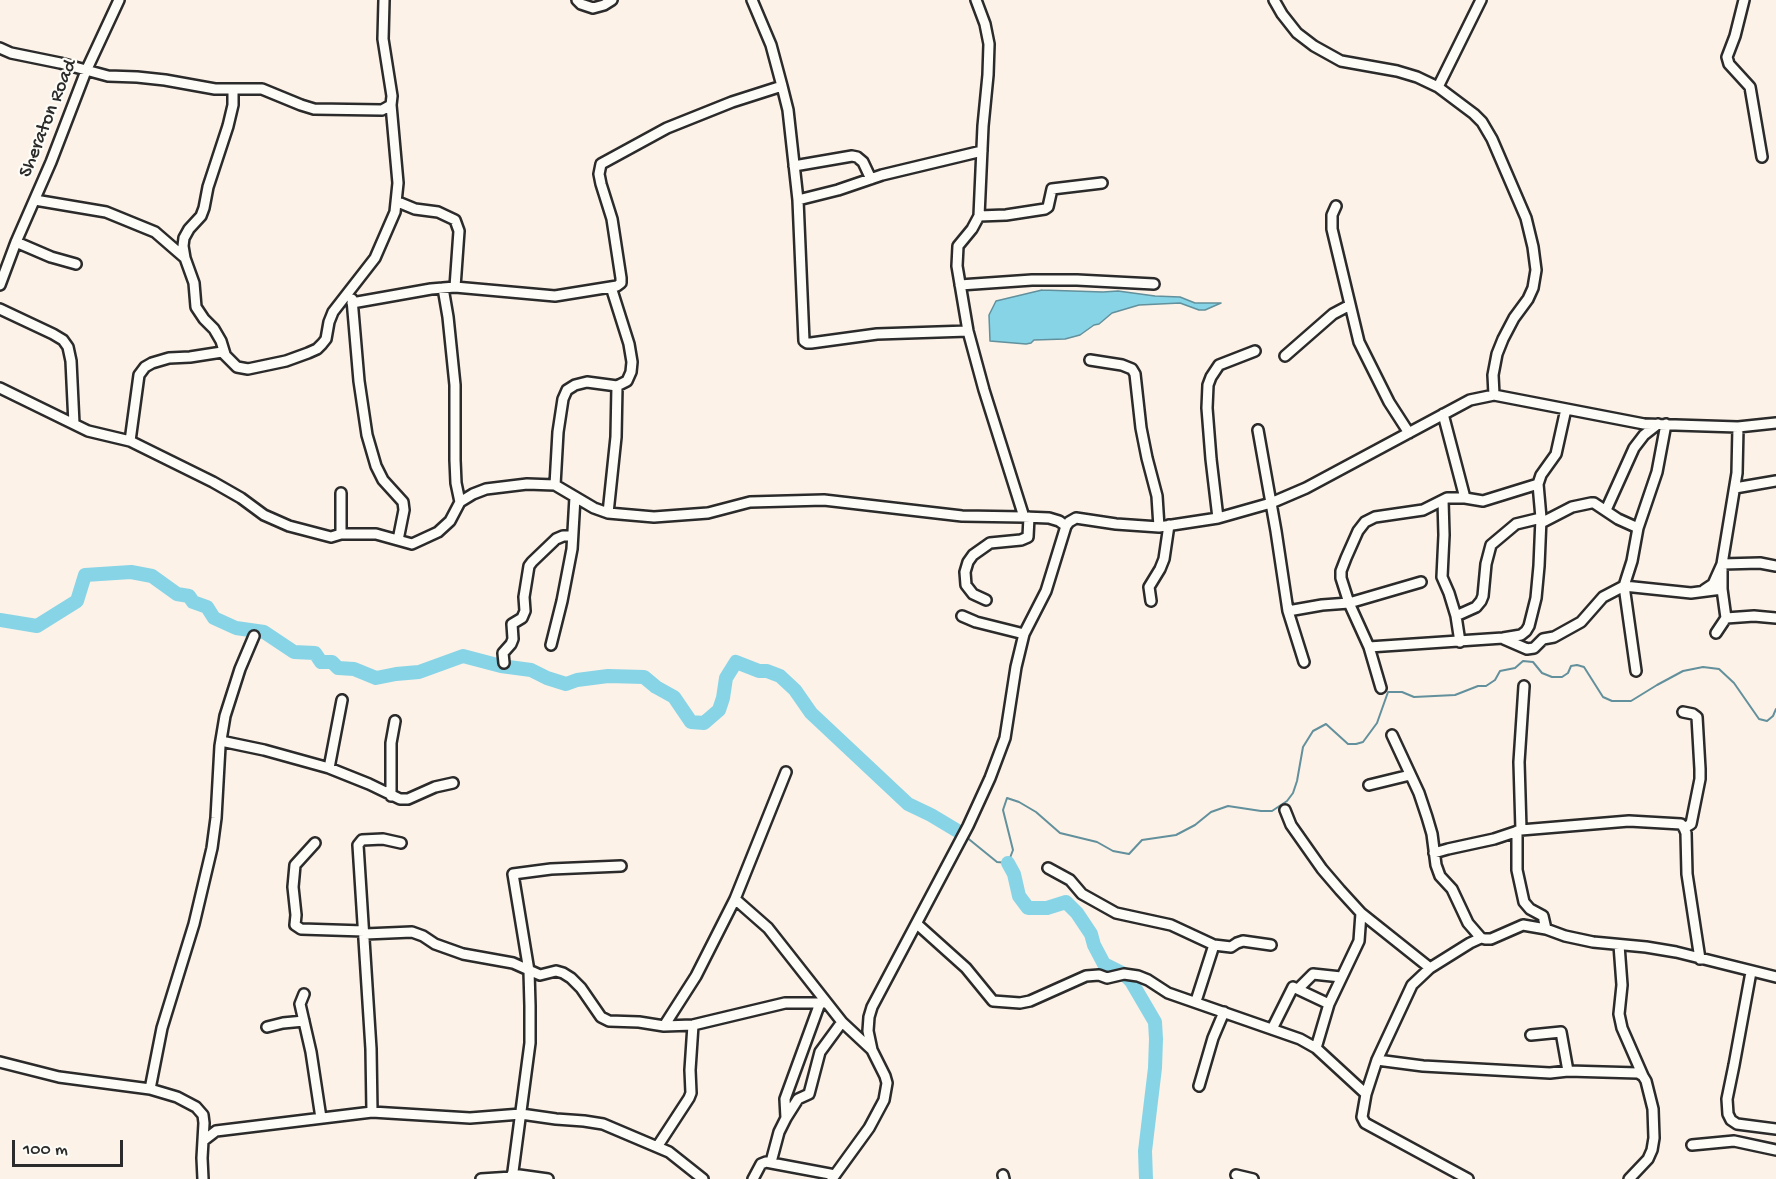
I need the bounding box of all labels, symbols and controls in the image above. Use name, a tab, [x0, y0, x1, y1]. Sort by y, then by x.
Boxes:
street label: Sheraton Road	[14, 57, 84, 181]
scale bar	[15, 1128, 126, 1166]
text: 100 m	[23, 1140, 68, 1161]

